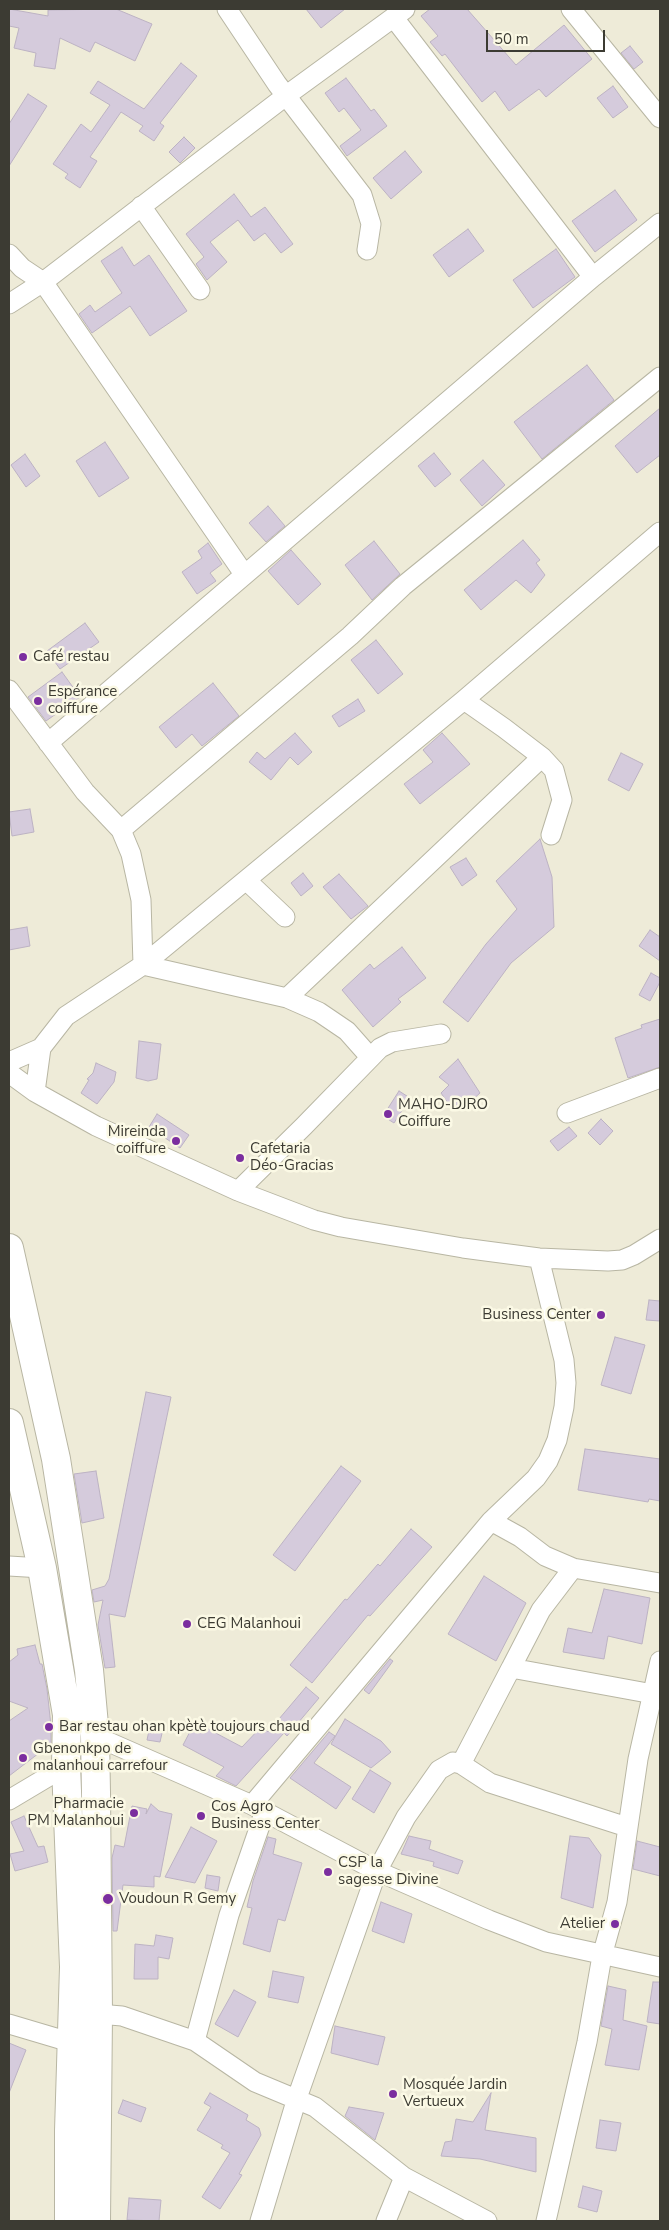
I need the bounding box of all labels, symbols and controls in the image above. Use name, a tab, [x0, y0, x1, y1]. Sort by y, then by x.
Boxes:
scale bar	[489, 20, 608, 52]
text: 50 m	[494, 29, 529, 49]
place label: Café restau	[33, 648, 109, 666]
marker: Café restau	[17, 651, 29, 663]
place label: Espérance coiffure	[48, 683, 117, 718]
marker: Espérance coiffure	[32, 695, 44, 707]
place label: MAHO-DJRO Coiffure	[398, 1096, 488, 1131]
marker: MAHO-DJRO Coiffure	[382, 1108, 394, 1120]
place label: Mireinda coiffure	[108, 1123, 166, 1158]
marker: Mireinda coiffure	[170, 1135, 182, 1147]
place label: Cafetaria Déo-Gracias	[250, 1140, 334, 1175]
marker: Cafetaria Déo-Gracias	[234, 1152, 246, 1164]
place label: Business Center	[482, 1306, 591, 1324]
marker: Business Center	[595, 1309, 607, 1321]
place label: CEG Malanhoui	[197, 1615, 301, 1633]
marker: CEG Malanhoui	[181, 1618, 193, 1630]
place label: Bar restau ohan kpètè toujours chaud	[59, 1718, 310, 1736]
marker: Bar restau ohan kpètè toujours chaud	[43, 1721, 55, 1733]
place label: Gbenonkpo de malanhoui carrefour	[33, 1740, 168, 1775]
marker: Gbenonkpo de malanhoui carrefour	[17, 1752, 29, 1764]
place label: Pharmacie PM Malanhoui	[27, 1795, 124, 1830]
place label: Cos Agro Business Center	[211, 1798, 320, 1833]
marker: Pharmacie PM Malanhoui	[128, 1807, 140, 1819]
marker: Cos Agro Business Center	[195, 1810, 207, 1822]
place label: CSP la sagesse Divine	[338, 1854, 439, 1889]
marker: CSP la sagesse Divine	[322, 1866, 334, 1878]
place label: Voudoun R Gemy	[119, 1890, 236, 1908]
marker: Voudoun R Gemy	[101, 1892, 115, 1906]
place label: Atelier	[560, 1915, 605, 1933]
marker: Atelier	[609, 1918, 621, 1930]
place label: Mosquée Jardin Vertueux	[403, 2076, 507, 2111]
marker: Mosquée Jardin Vertueux	[387, 2088, 399, 2100]

